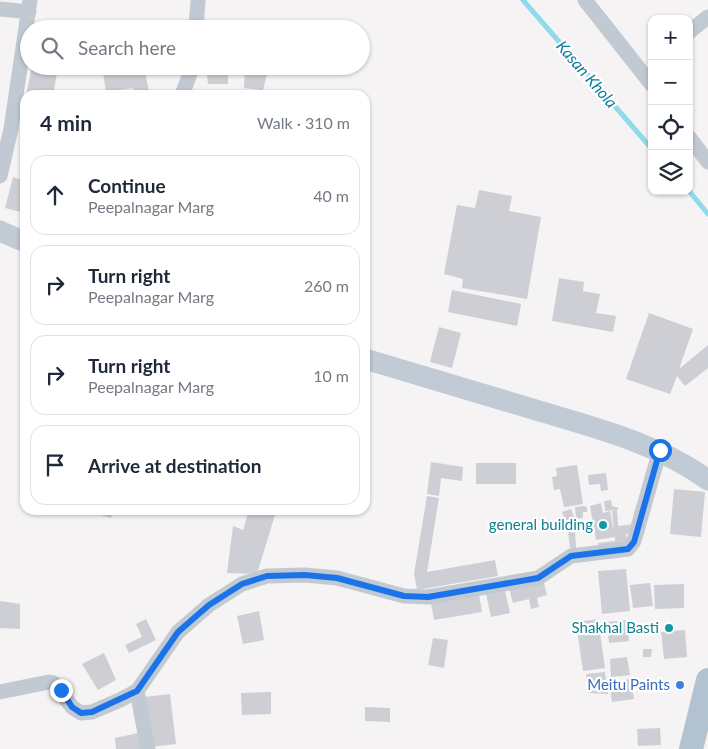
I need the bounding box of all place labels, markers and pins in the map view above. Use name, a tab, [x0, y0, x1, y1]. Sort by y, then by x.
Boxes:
place label: general building	[489, 515, 593, 533]
marker: general building	[597, 519, 609, 531]
place label: Shakhal Basti	[572, 618, 659, 636]
marker: Shakhal Basti	[663, 622, 675, 634]
place label: Meitu Paints	[587, 675, 670, 693]
marker: Meitu Paints	[674, 679, 686, 691]

